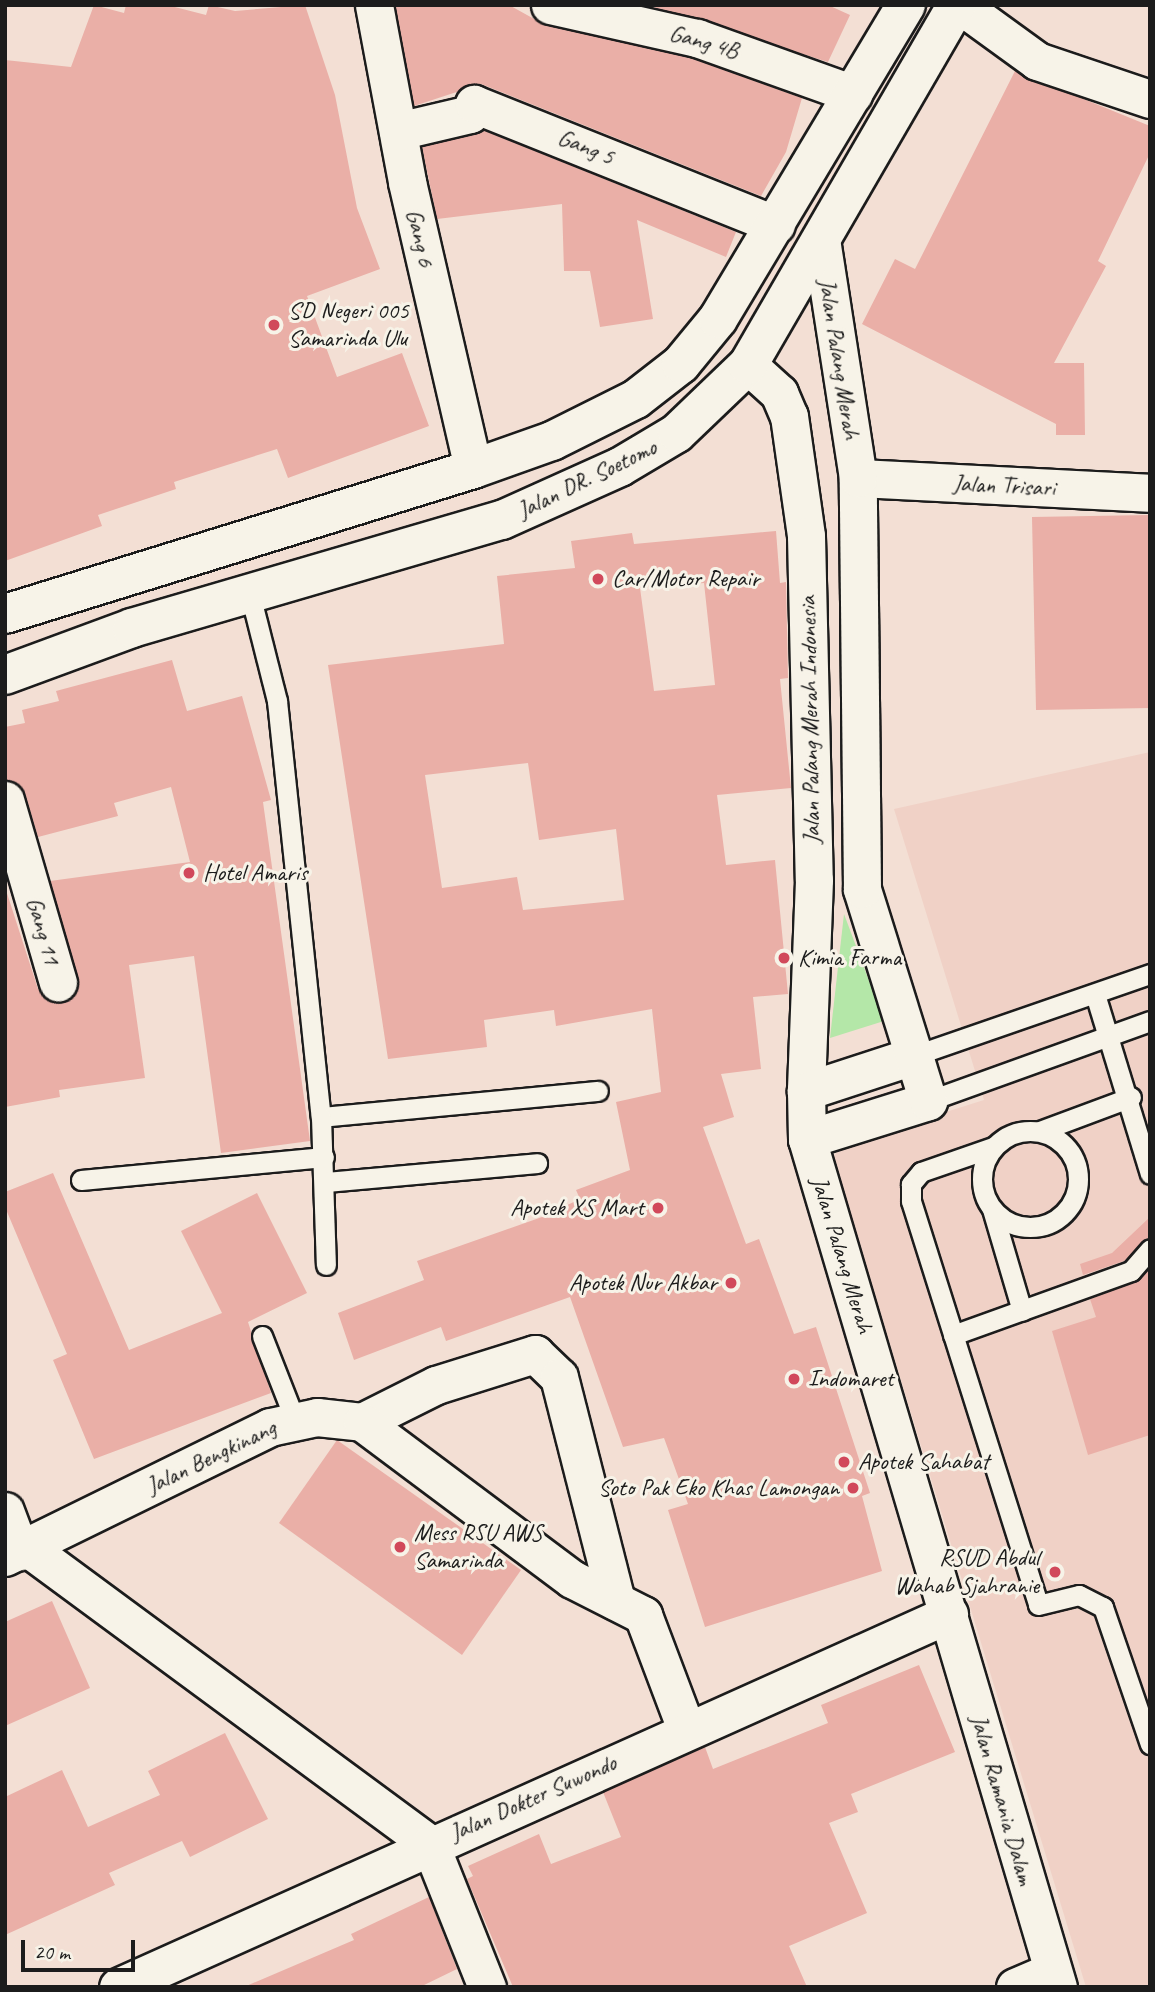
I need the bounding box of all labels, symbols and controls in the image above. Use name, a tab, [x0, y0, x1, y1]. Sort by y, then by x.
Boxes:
street label: Gang 4B	[666, 18, 742, 66]
street label: Gang 5	[554, 123, 618, 171]
street label: Gang 6	[399, 206, 441, 270]
street label: Jalan Palang Merah	[812, 277, 866, 441]
place label: SD Negeri 005 Samarinda Ulu	[288, 297, 410, 353]
marker: SD Negeri 005 Samarinda Ulu	[266, 317, 282, 333]
street label: Jalan DR. Soetomo	[513, 433, 661, 525]
street label: Jalan Trisari	[953, 469, 1055, 503]
place label: Car/Motor Repair	[612, 565, 759, 593]
marker: Car/Motor Repair	[590, 571, 606, 587]
street label: Jalan Palang Merah Indonesia	[793, 596, 827, 844]
place label: Hotel Amaris	[203, 859, 308, 887]
marker: Hotel Amaris	[181, 865, 197, 881]
street label: Gang 11	[20, 894, 66, 968]
place label: Kimia Farma	[798, 944, 902, 972]
marker: Kimia Farma	[776, 950, 792, 966]
street label: Jalan Palang Merah	[805, 1174, 879, 1336]
place label: Apotek XS Mart	[510, 1194, 644, 1222]
marker: Apotek XS Mart	[650, 1200, 666, 1216]
place label: Apotek Nur Akbar	[569, 1269, 717, 1297]
marker: Apotek Nur Akbar	[723, 1275, 739, 1291]
place label: Indomaret	[808, 1365, 894, 1393]
marker: Indomaret	[786, 1371, 802, 1387]
street label: Jalan Bengkinang	[141, 1413, 281, 1501]
place label: Apotek Sahabat	[858, 1448, 989, 1476]
marker: Apotek Sahabat	[836, 1454, 852, 1470]
place label: Soto Pak Eko Khas Lamongan	[595, 1474, 839, 1502]
marker: Soto Pak Eko Khas Lamongan	[845, 1480, 861, 1496]
place label: Mess RSU AWS Samarinda	[414, 1519, 542, 1575]
marker: Mess RSU AWS Samarinda	[392, 1539, 408, 1555]
place label: RSUD Abdul Wahab Sjahranie	[894, 1544, 1039, 1600]
marker: RSUD Abdul Wahab Sjahranie	[1045, 1562, 1065, 1582]
street label: Jalan Ramania Dalam	[964, 1710, 1040, 1890]
street label: Jalan Dokter Suwondo	[445, 1748, 621, 1848]
scale bar	[24, 1926, 138, 1970]
text: 20 m	[34, 1939, 70, 1965]

